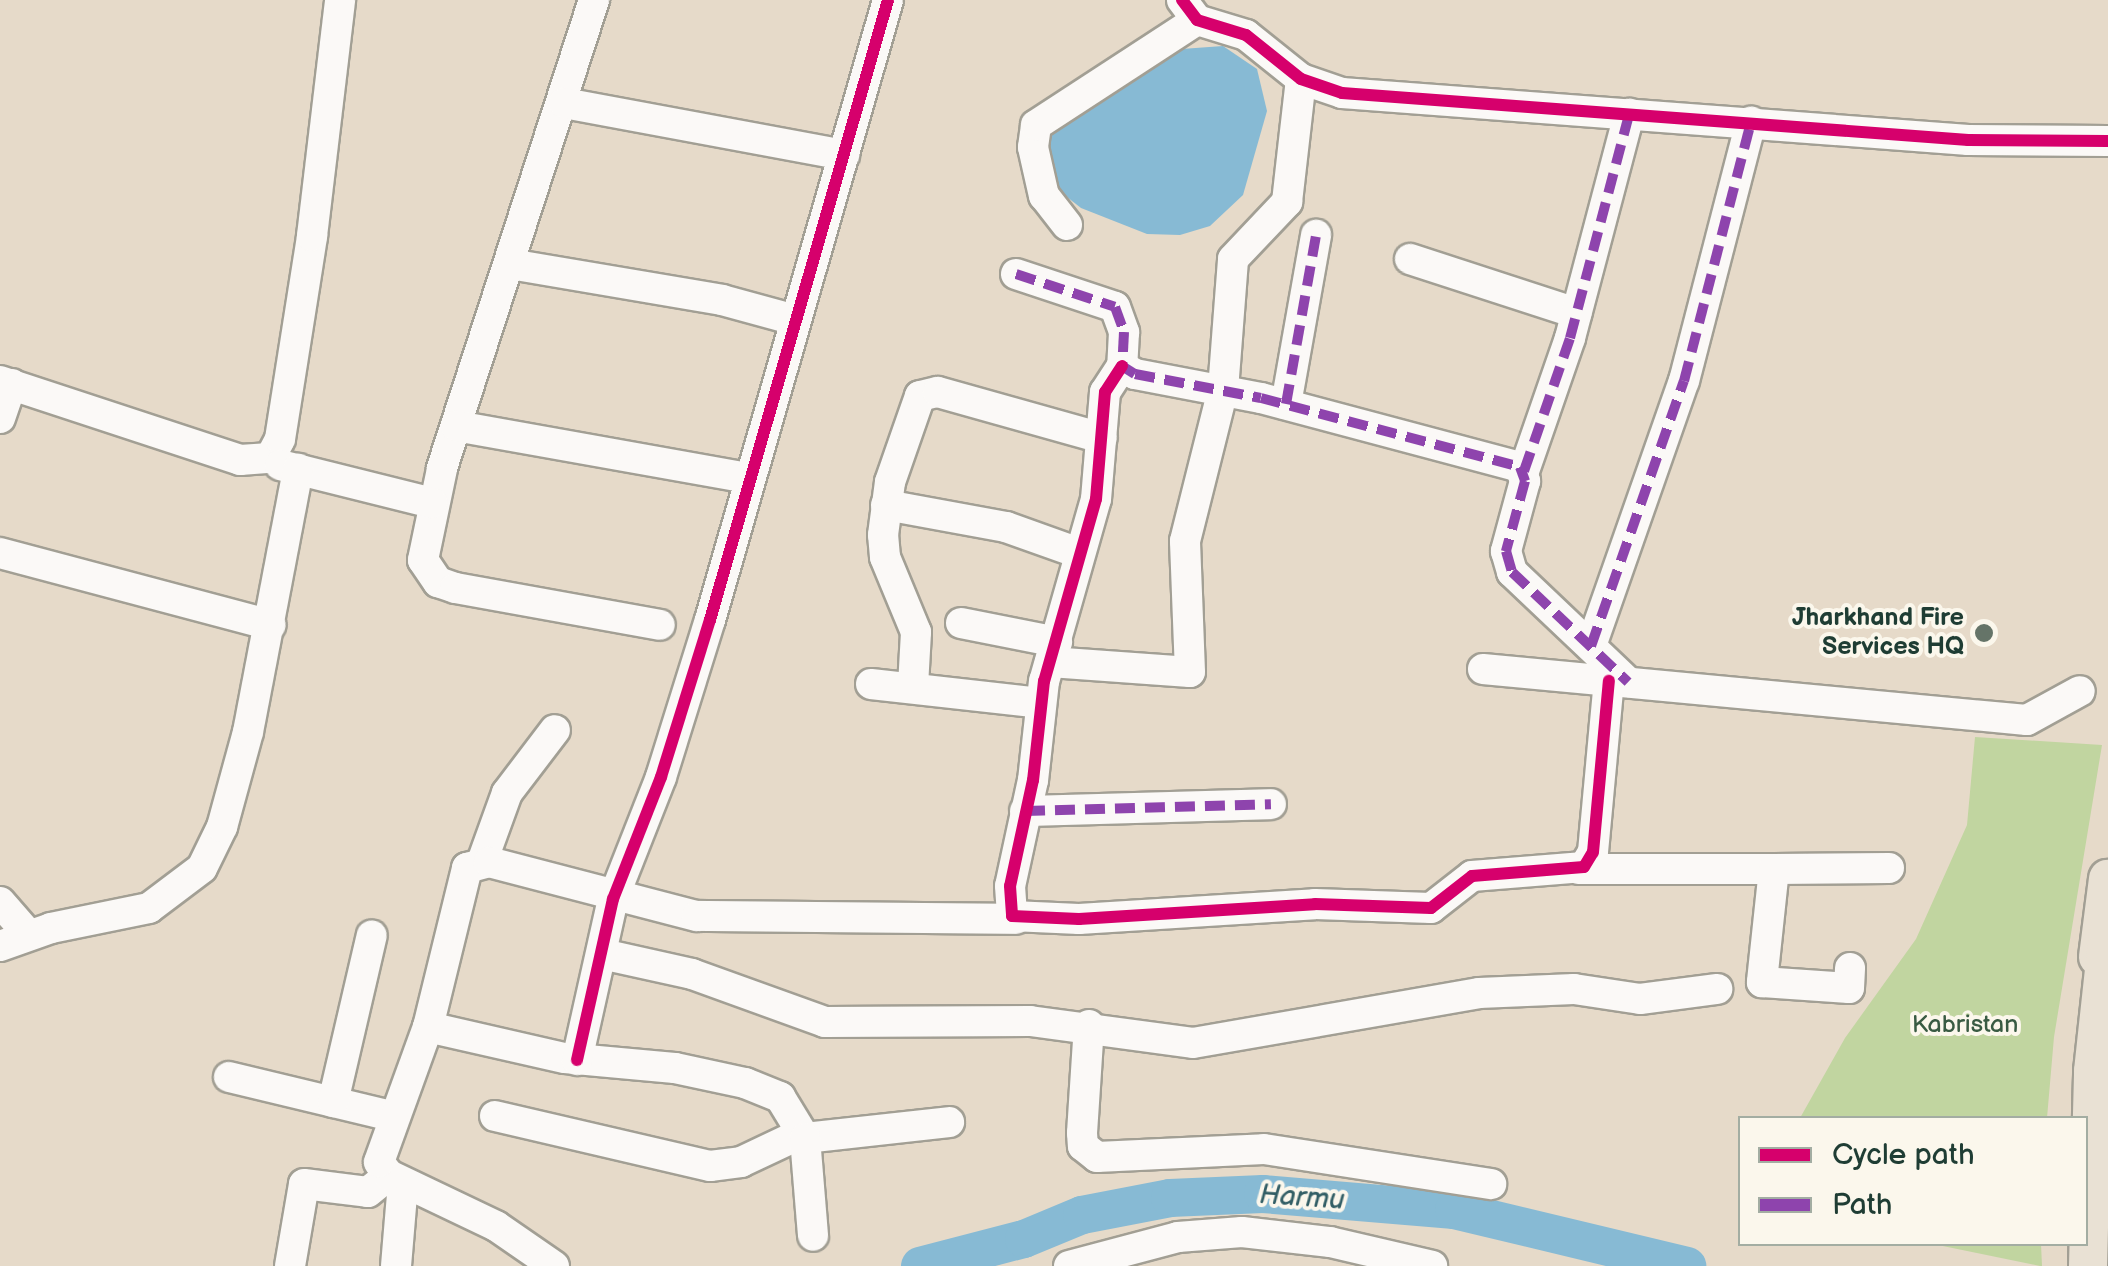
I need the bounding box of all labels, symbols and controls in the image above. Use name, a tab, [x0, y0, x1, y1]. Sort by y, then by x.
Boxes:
place label: Jharkhand Fire Services HQ	[1792, 604, 1964, 663]
marker: Jharkhand Fire Services HQ	[1973, 622, 1995, 644]
park label: Kabristan	[1912, 1010, 2018, 1040]
legend	[1738, 1116, 2088, 1246]
text: Cycle path	[1832, 1137, 1975, 1173]
water label: Harmu	[1258, 1178, 1346, 1218]
text: Path	[1832, 1187, 1892, 1223]

